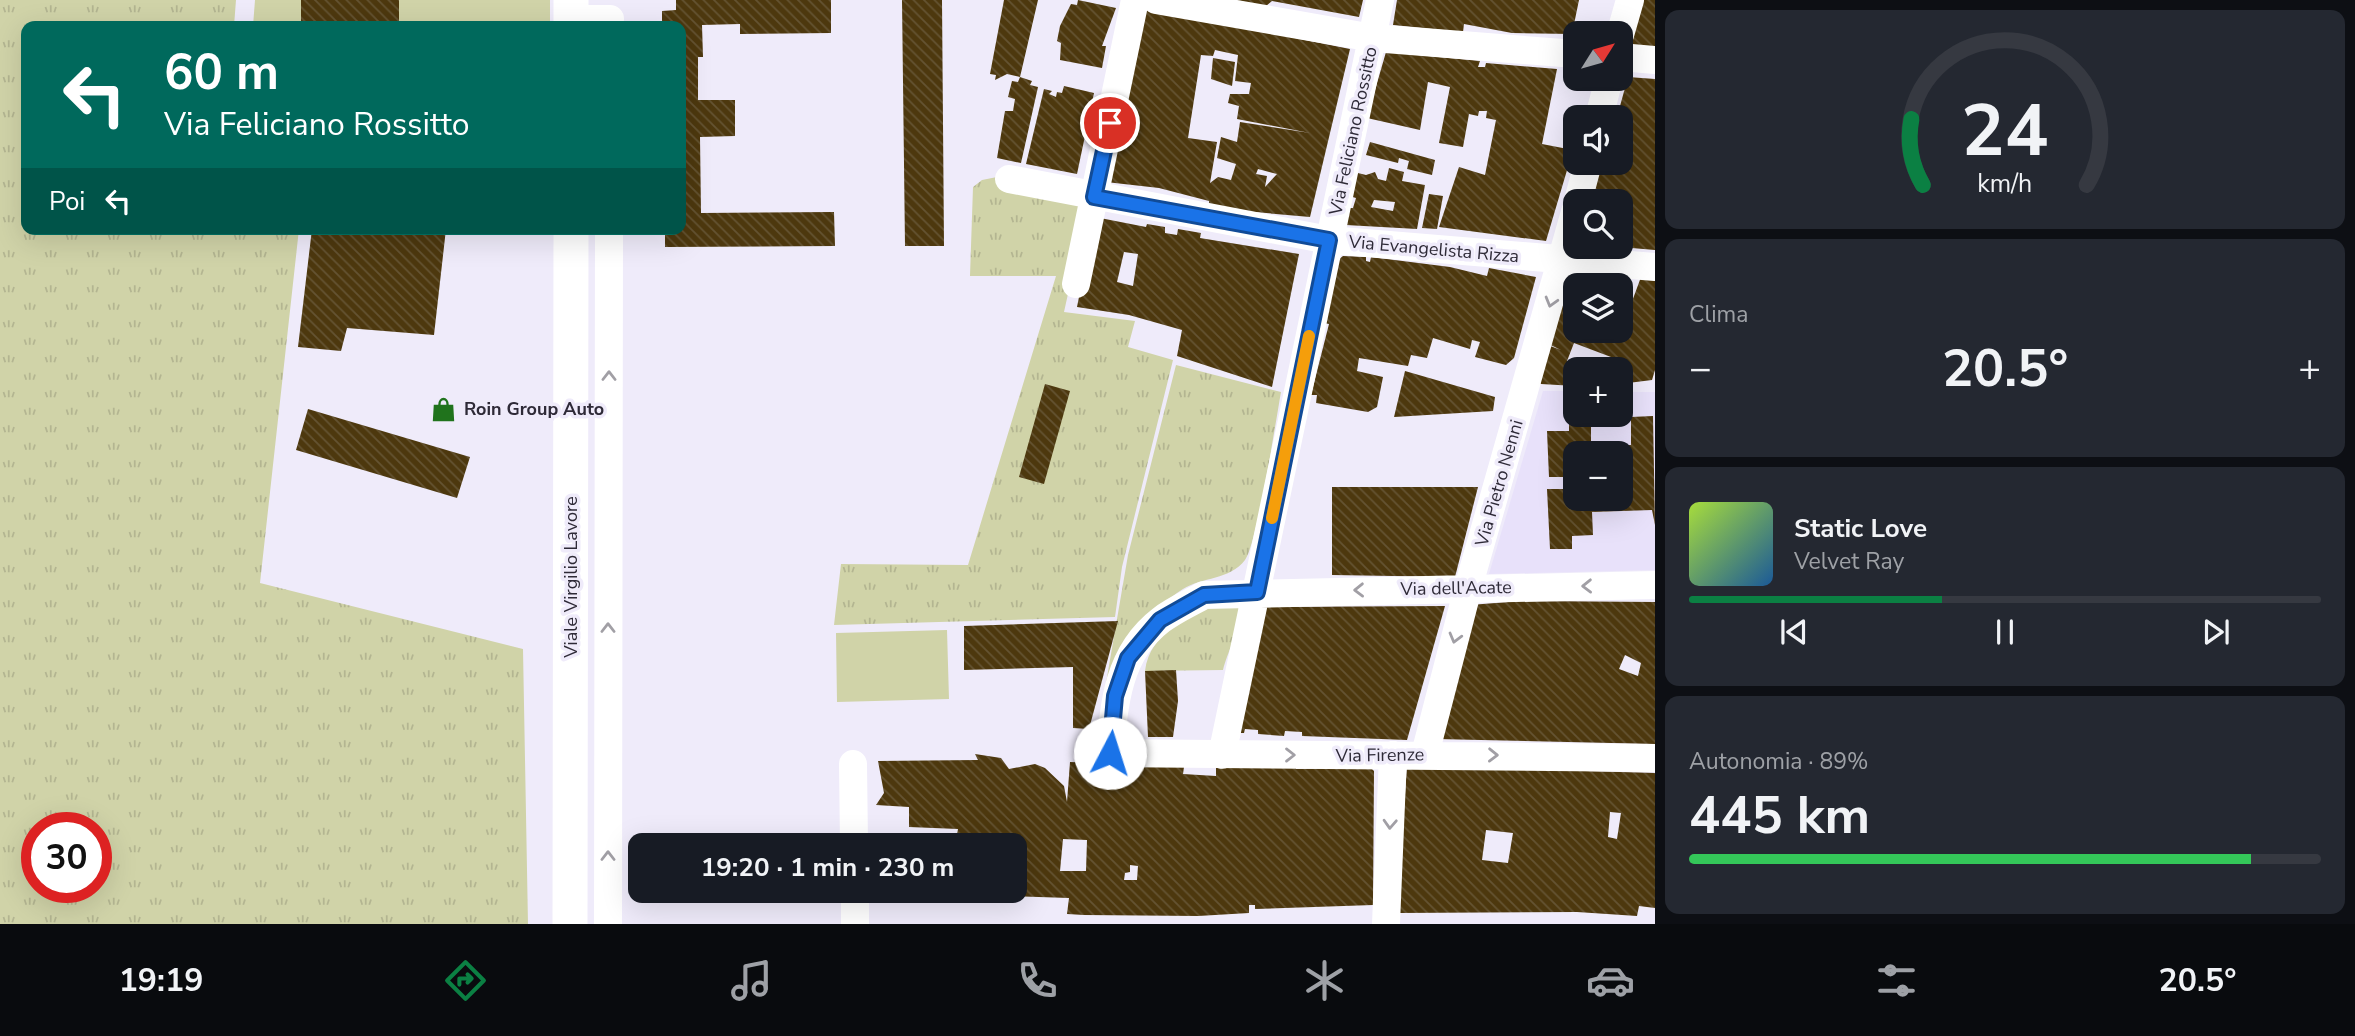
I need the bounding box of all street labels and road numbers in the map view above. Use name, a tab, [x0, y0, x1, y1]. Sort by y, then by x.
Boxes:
street label: Via Feliciano Rossitto	[1323, 44, 1383, 219]
street label: Via Evangelista Rizza	[1347, 230, 1520, 268]
street label: Via Pietro Nenni	[1469, 417, 1529, 550]
street label: Viale Virgilio Lavore	[559, 496, 583, 659]
street label: Via dell'Acate	[1399, 575, 1512, 601]
street label: Via Firenze	[1334, 742, 1425, 768]

